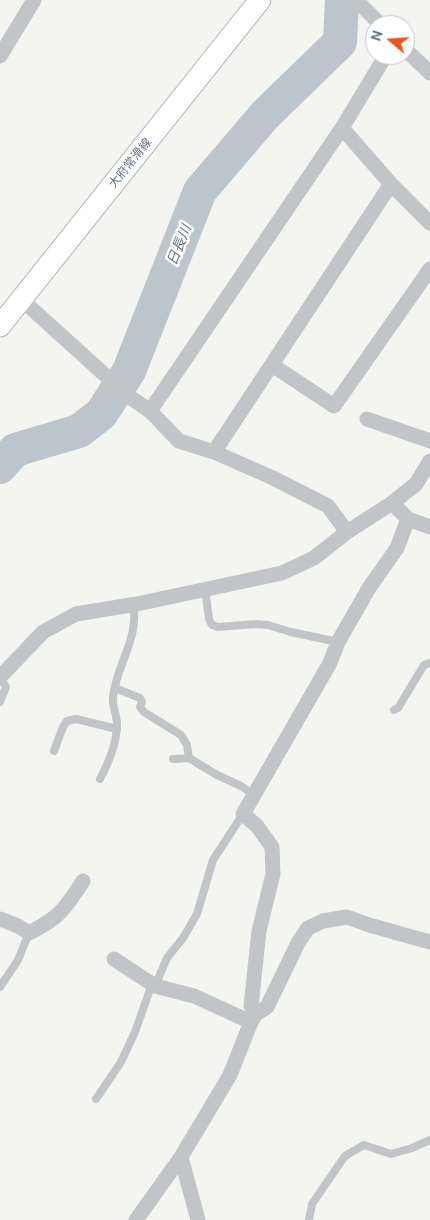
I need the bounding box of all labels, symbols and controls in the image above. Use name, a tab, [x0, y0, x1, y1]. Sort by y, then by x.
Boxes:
north arrow	[365, 15, 415, 65]
text: N	[367, 28, 386, 43]
street label: 大府常滑線	[106, 135, 154, 191]
water label: 日長川	[163, 222, 195, 268]

